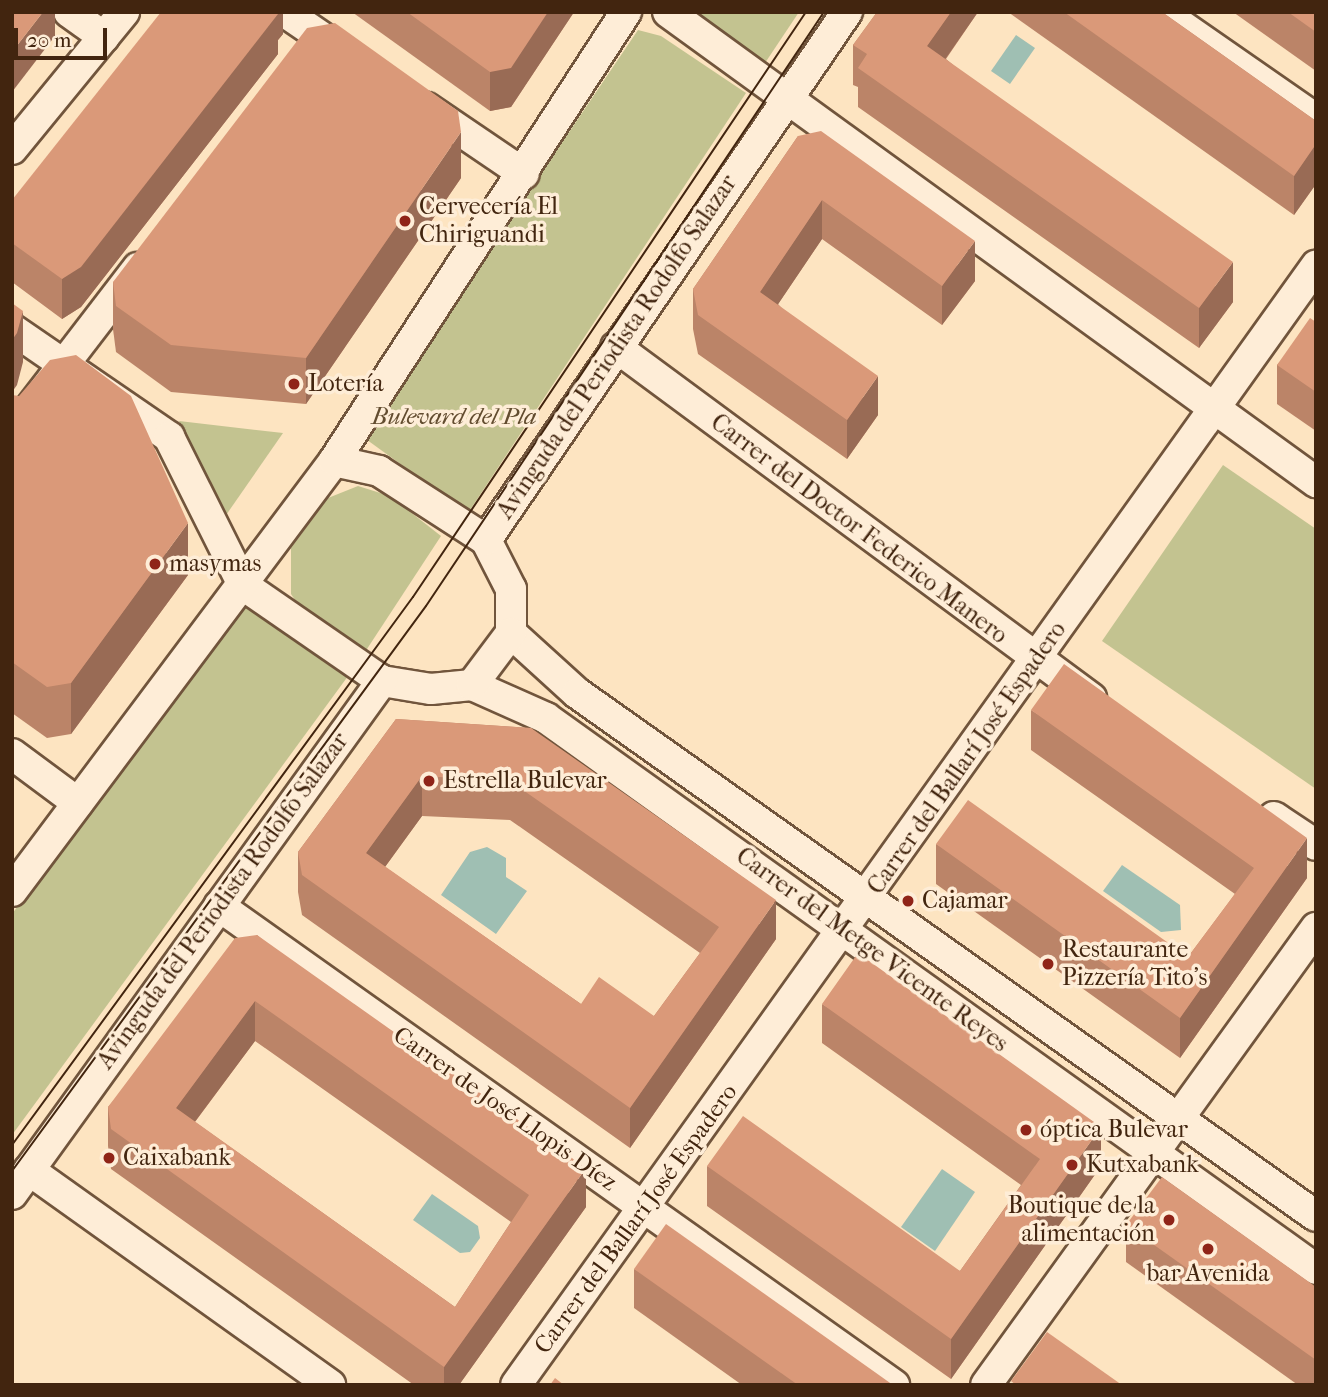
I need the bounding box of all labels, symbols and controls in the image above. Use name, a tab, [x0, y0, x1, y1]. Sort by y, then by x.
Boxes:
scale bar	[18, 14, 110, 58]
text: 20 m	[27, 28, 71, 52]
street label: Avinguda del Periodista Rodolfo Salazar	[491, 170, 743, 524]
place label: Cervecería El Chiriguandi	[419, 193, 558, 249]
marker: Cervecería El Chiriguandi	[397, 213, 413, 229]
place label: Lotería	[308, 370, 383, 398]
marker: Lotería	[286, 376, 302, 392]
park label: Bulevard del Pla	[372, 403, 536, 431]
street label: Carrer del Doctor Federico Manero	[705, 408, 1013, 650]
place label: masymas	[169, 550, 261, 578]
marker: masymas	[147, 556, 163, 572]
street label: Carrer del Ballarí José Espadero	[862, 616, 1072, 900]
street label: Avinguda del Periodista Rodolfo Salazar	[91, 727, 355, 1075]
place label: Estrella Bulevar	[443, 767, 607, 795]
marker: Estrella Bulevar	[421, 773, 437, 789]
street label: Carrer del Metge Vicente Reyes	[730, 842, 1014, 1058]
place label: Cajamar	[922, 887, 1008, 915]
marker: Cajamar	[900, 893, 916, 909]
place label: Restaurante Pizzería Tito's	[1062, 936, 1207, 992]
marker: Restaurante Pizzería Tito's	[1040, 956, 1056, 972]
street label: Carrer de José Llopis Díez	[388, 1021, 622, 1197]
street label: Carrer del Ballarí José Espadero	[528, 1079, 744, 1359]
place label: óptica Bulevar	[1040, 1116, 1188, 1144]
marker: óptica Bulevar	[1018, 1122, 1034, 1138]
place label: Caixabank	[123, 1144, 231, 1172]
marker: Caixabank	[101, 1150, 117, 1166]
place label: Kutxabank	[1086, 1151, 1199, 1179]
marker: Kutxabank	[1064, 1157, 1080, 1173]
place label: Boutique de la alimentación	[1008, 1192, 1155, 1248]
marker: Boutique de la alimentación	[1161, 1212, 1177, 1228]
marker: bar Avenida	[1200, 1241, 1216, 1257]
place label: bar Avenida	[1147, 1260, 1269, 1288]

